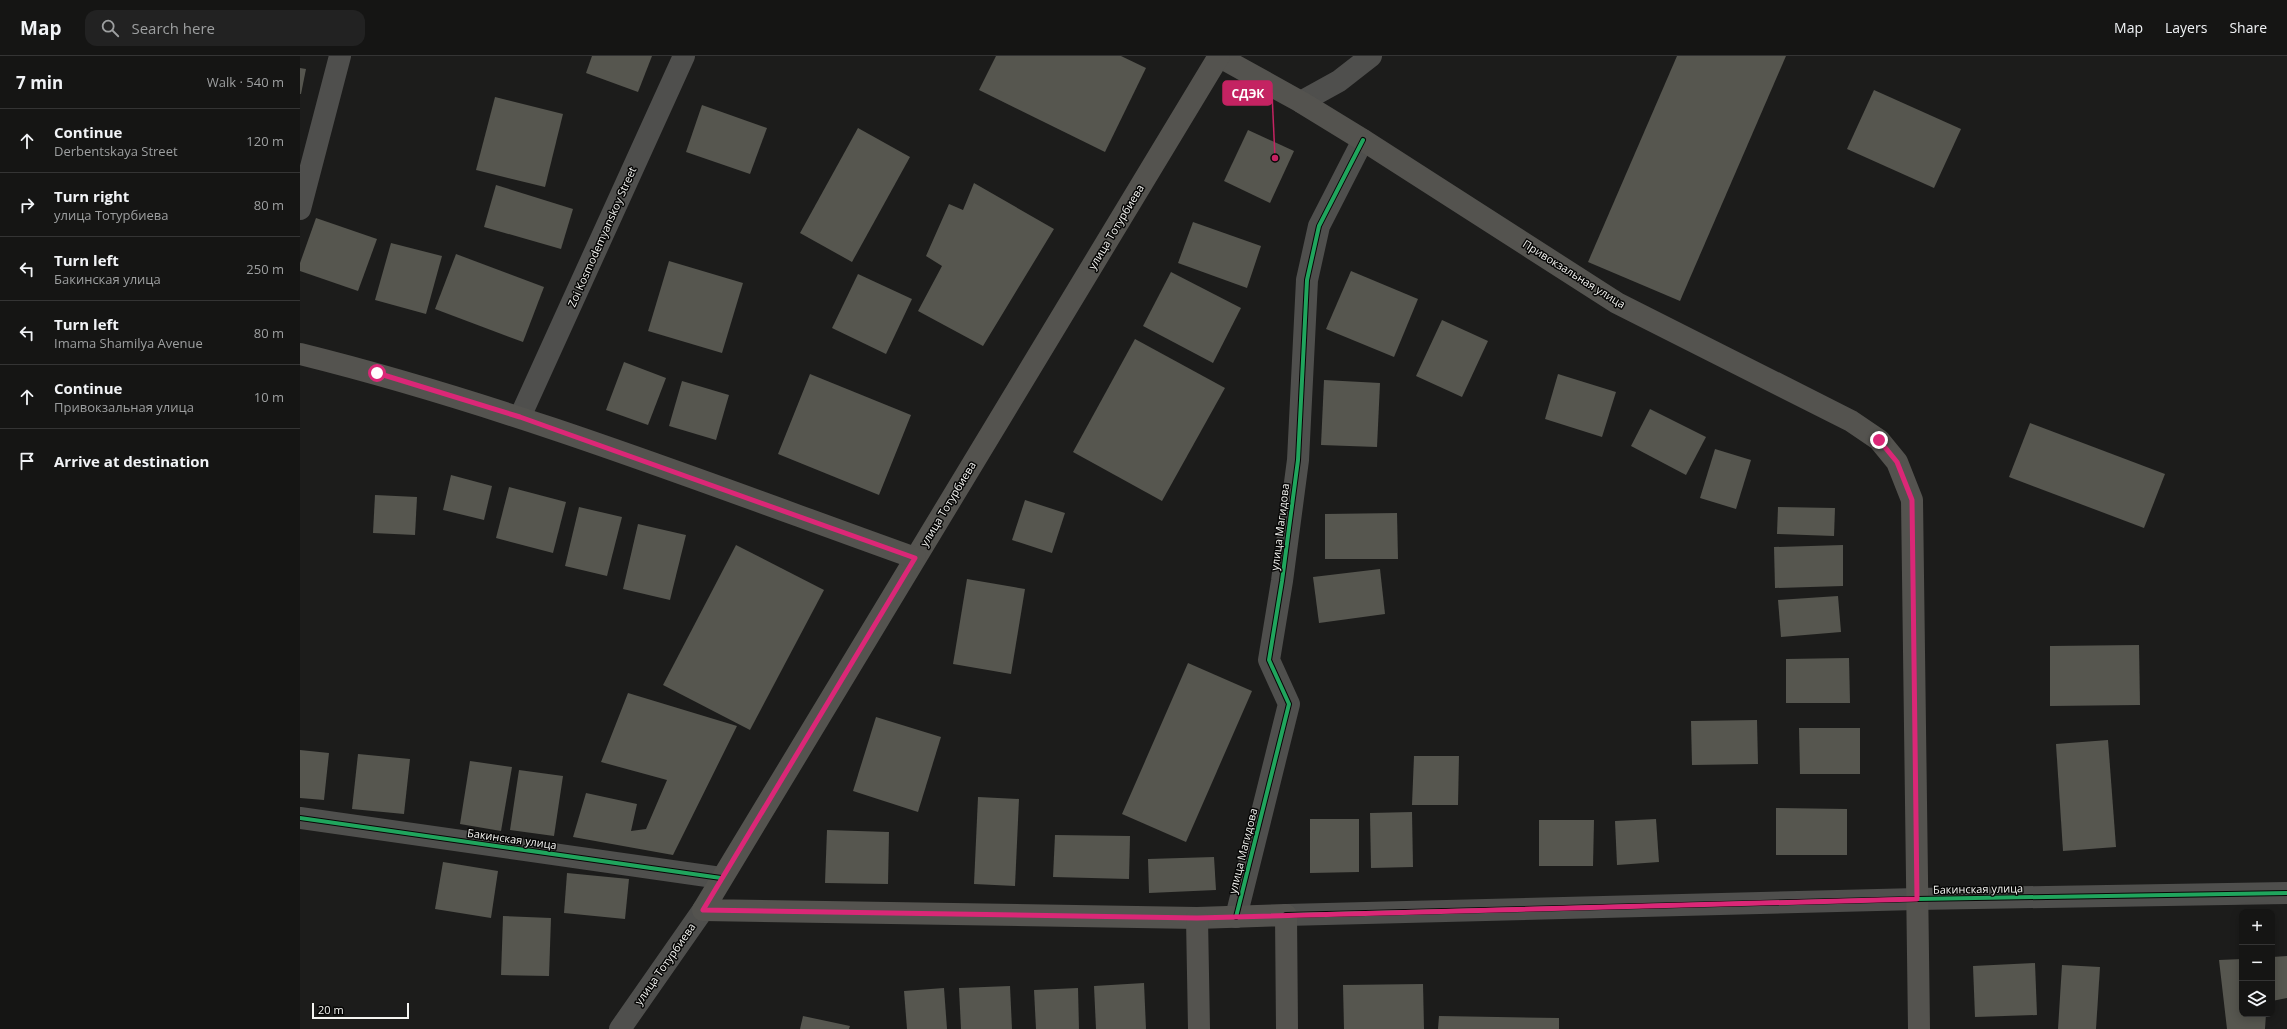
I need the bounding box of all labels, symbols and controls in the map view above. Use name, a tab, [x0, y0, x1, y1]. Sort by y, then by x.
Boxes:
search box	[85, 10, 365, 46]
text: Map	[20, 15, 61, 41]
icon: search	[99, 17, 121, 39]
text: Search here	[131, 18, 215, 38]
text: Map	[2114, 18, 2143, 37]
text: Layers	[2165, 18, 2207, 37]
text: Share	[2229, 18, 2267, 37]
text: 7 min	[16, 71, 63, 94]
text: Walk · 540 m	[207, 73, 284, 91]
callout: СДЭК	[1223, 81, 1272, 105]
text: СДЭК	[1232, 85, 1265, 102]
text: Continue	[54, 122, 122, 142]
icon: ahead	[16, 130, 38, 152]
text: 120 m	[246, 132, 284, 150]
text: Derbentskaya Street	[54, 142, 178, 160]
street label: Zoi Kosmodemyanskoy Street	[564, 164, 639, 309]
street label: улица Тотурбиева	[1084, 181, 1147, 272]
text: Turn right	[54, 186, 129, 206]
icon: right	[16, 194, 38, 216]
text: 80 m	[254, 196, 284, 214]
text: улица Тотурбиева	[54, 206, 169, 224]
street label: Привокзальная улица	[1520, 236, 1628, 311]
text: Turn left	[54, 250, 119, 270]
icon: left	[16, 258, 38, 280]
text: 250 m	[246, 260, 284, 278]
text: Бакинская улица	[54, 270, 161, 288]
text: Turn left	[54, 314, 119, 334]
icon: left	[16, 322, 38, 344]
text: 80 m	[254, 324, 284, 342]
text: Imama Shamilya Avenue	[54, 334, 203, 352]
route start	[368, 364, 386, 382]
text: Continue	[54, 378, 122, 398]
icon: ahead	[16, 386, 38, 408]
text: 10 m	[254, 388, 284, 406]
text: Привокзальная улица	[54, 398, 194, 416]
route end	[1870, 431, 1888, 449]
icon: arrive	[16, 450, 38, 472]
text: Arrive at destination	[54, 451, 209, 471]
street label: улица Тотурбиева	[916, 458, 979, 549]
street label: улица Магидова	[1267, 482, 1292, 571]
street label: улица Магидова	[1225, 806, 1260, 895]
street label: Бакинская улица	[466, 825, 558, 852]
street label: Бакинская улица	[1933, 880, 2023, 897]
map controls	[2239, 909, 2275, 1017]
button: +	[2239, 909, 2275, 945]
street label: улица Тотурбиева	[631, 920, 699, 1008]
button: −	[2239, 945, 2275, 981]
button: layers	[2239, 981, 2275, 1017]
scale bar	[312, 1001, 409, 1020]
text: 20 m	[318, 1002, 344, 1017]

